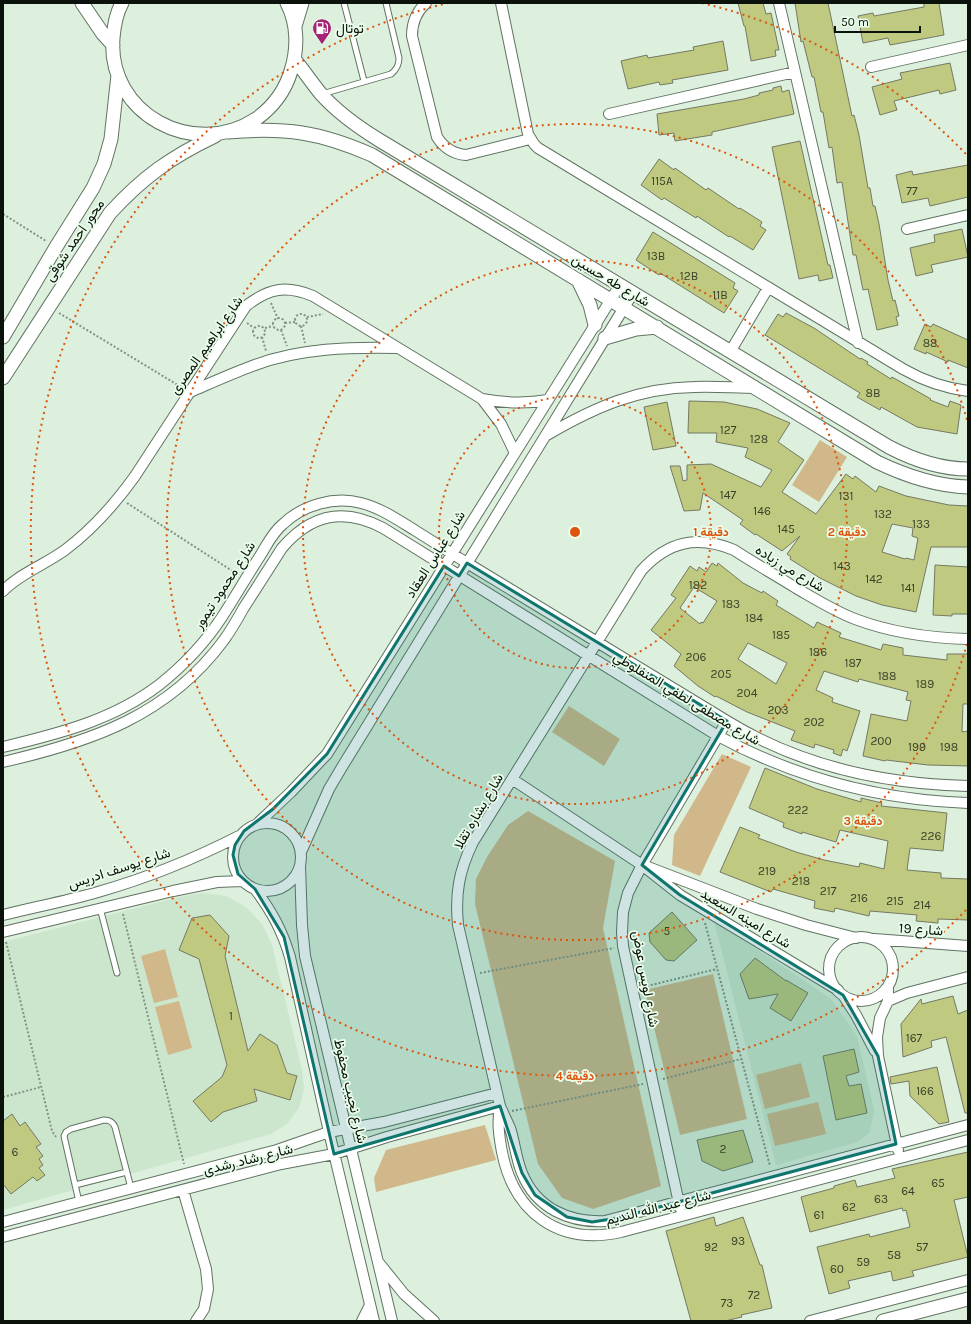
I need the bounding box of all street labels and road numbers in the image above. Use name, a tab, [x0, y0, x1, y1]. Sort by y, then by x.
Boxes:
street label: محور احمد شوقى	[41, 196, 108, 285]
street label: شارع طه حسين	[568, 250, 653, 312]
street label: شارع ابراهيم المصرى	[166, 293, 248, 399]
street label: شارع عباس العقاد	[402, 507, 471, 602]
street label: شارع محمود تيمور	[189, 538, 261, 634]
street label: شارع مي زياده	[751, 541, 827, 598]
street label: شارع مصطفى لطفي المنفلوطي	[609, 648, 763, 752]
street label: شارع بشاره تقلا	[450, 770, 509, 853]
street label: شارع يوسف ادريس	[66, 844, 173, 895]
street label: شارع امينه السعيد	[697, 885, 794, 954]
street label: شارع 19	[898, 919, 944, 942]
street label: شارع لويس عوض	[627, 929, 662, 1029]
street label: شارع نجيب محفوظ	[328, 1037, 371, 1146]
street label: شارع رشاد رشدى	[201, 1140, 295, 1181]
street label: شارع عبد الله النديم	[604, 1186, 713, 1231]

